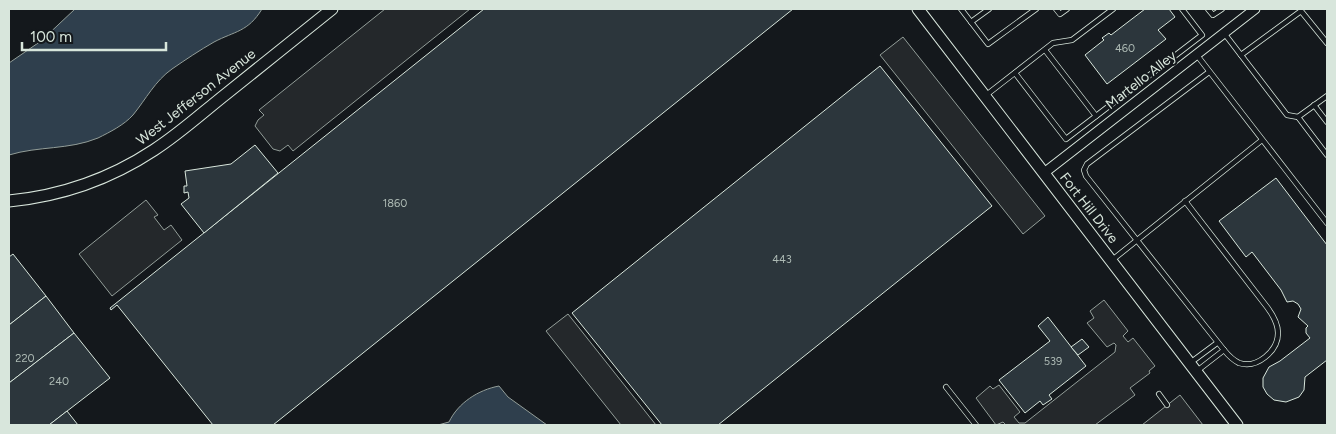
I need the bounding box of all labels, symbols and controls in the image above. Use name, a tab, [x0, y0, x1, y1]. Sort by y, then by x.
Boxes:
scale bar	[22, 20, 166, 52]
text: 100 m	[30, 28, 72, 46]
house number: 460	[1115, 42, 1135, 55]
street label: West Jefferson Avenue	[133, 45, 259, 149]
street label: Martello Alley	[1102, 47, 1180, 113]
street label: Fort Hill Drive	[1056, 169, 1122, 247]
house number: 1860	[383, 197, 407, 210]
house number: 443	[772, 253, 792, 266]
house number: 220	[15, 352, 35, 365]
house number: 539	[1044, 355, 1062, 368]
house number: 240	[49, 375, 69, 388]

